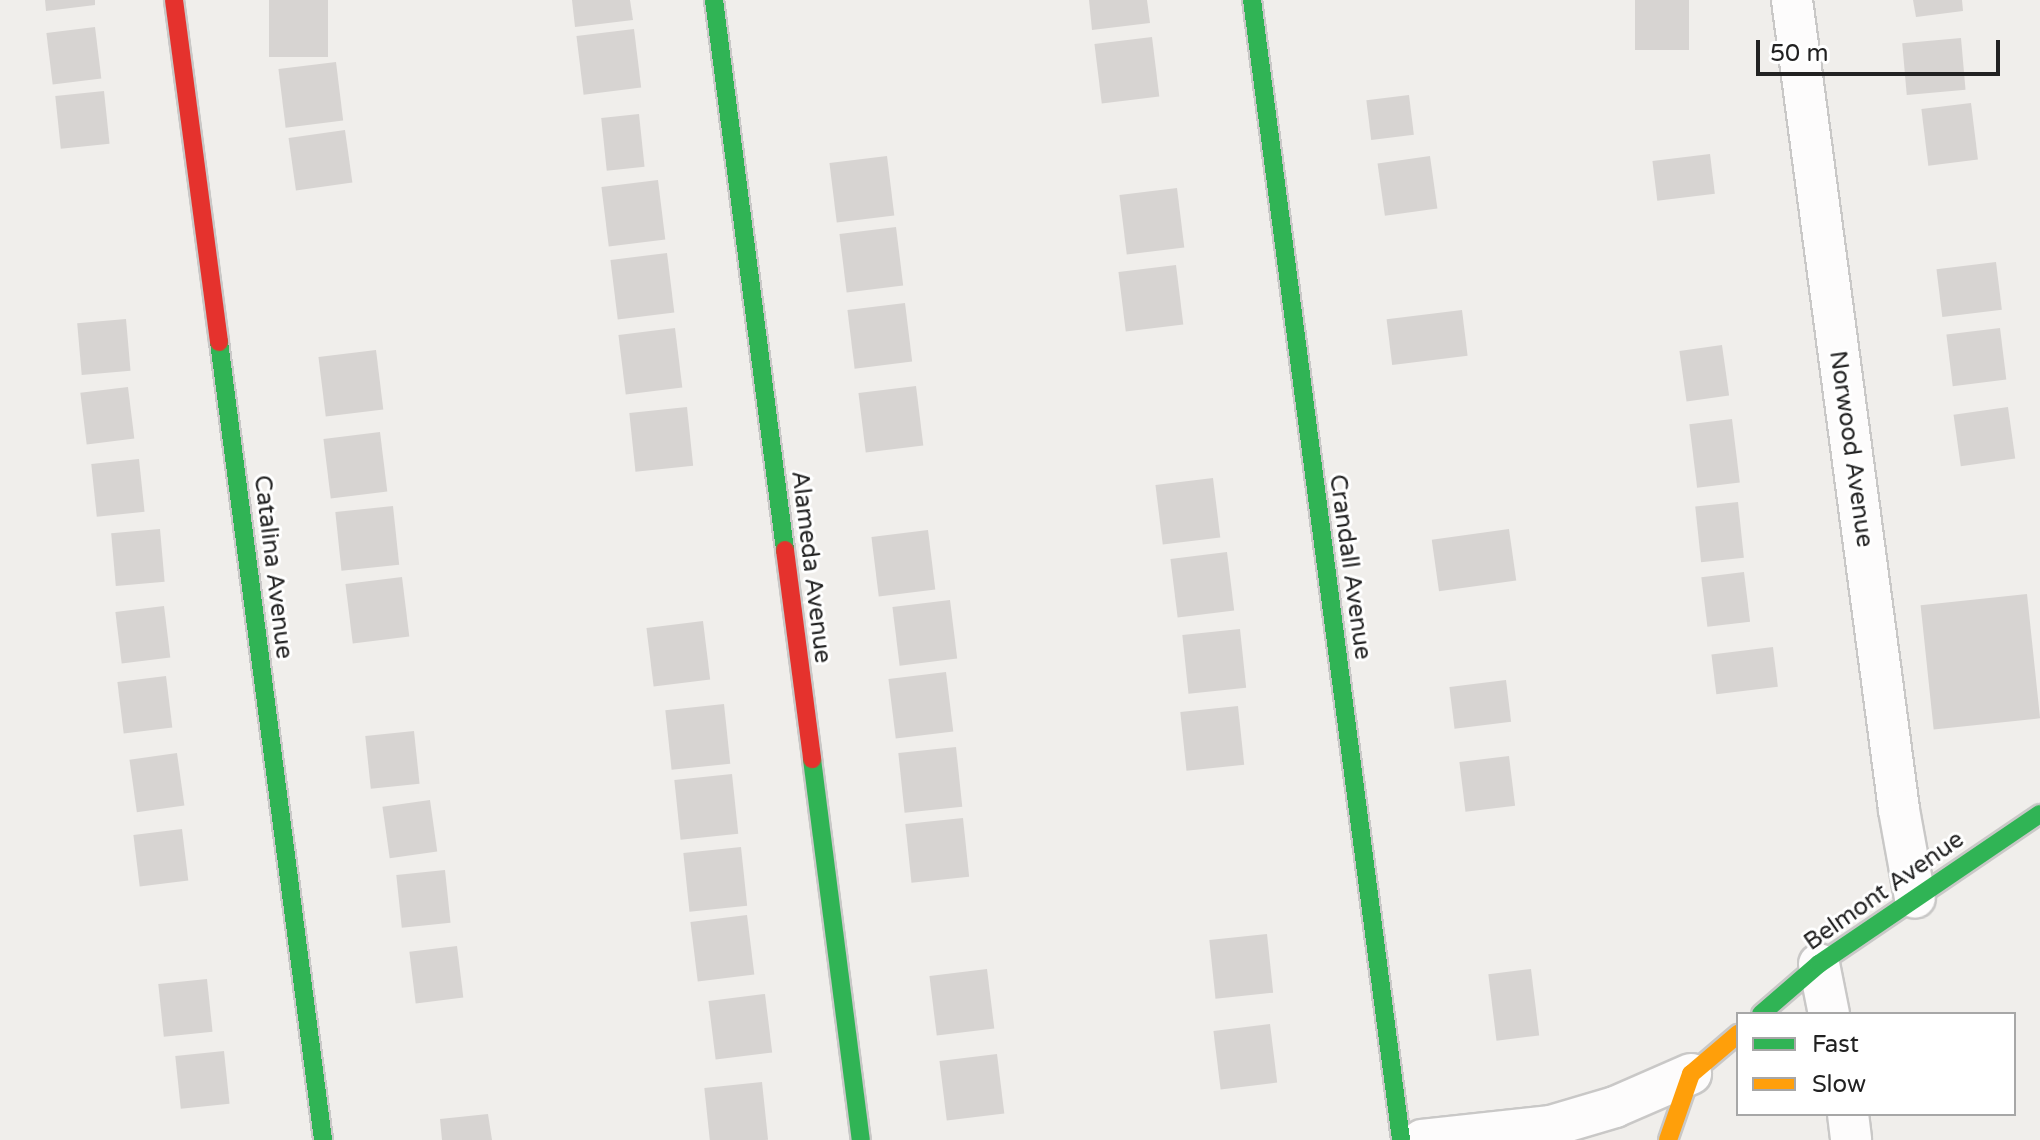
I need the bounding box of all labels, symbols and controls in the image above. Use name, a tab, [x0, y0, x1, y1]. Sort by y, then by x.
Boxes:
scale bar	[1760, 24, 2004, 74]
text: 50 m	[1770, 39, 1828, 68]
street label: Norwood Avenue	[1823, 349, 1879, 549]
street label: Alameda Avenue	[785, 469, 837, 665]
street label: Crandall Avenue	[1323, 473, 1377, 661]
street label: Catalina Avenue	[247, 474, 299, 660]
street label: Belmont Avenue	[1799, 825, 1969, 957]
legend	[1736, 1012, 2016, 1116]
text: Fast	[1812, 1030, 1859, 1059]
text: Slow	[1812, 1070, 1866, 1099]

